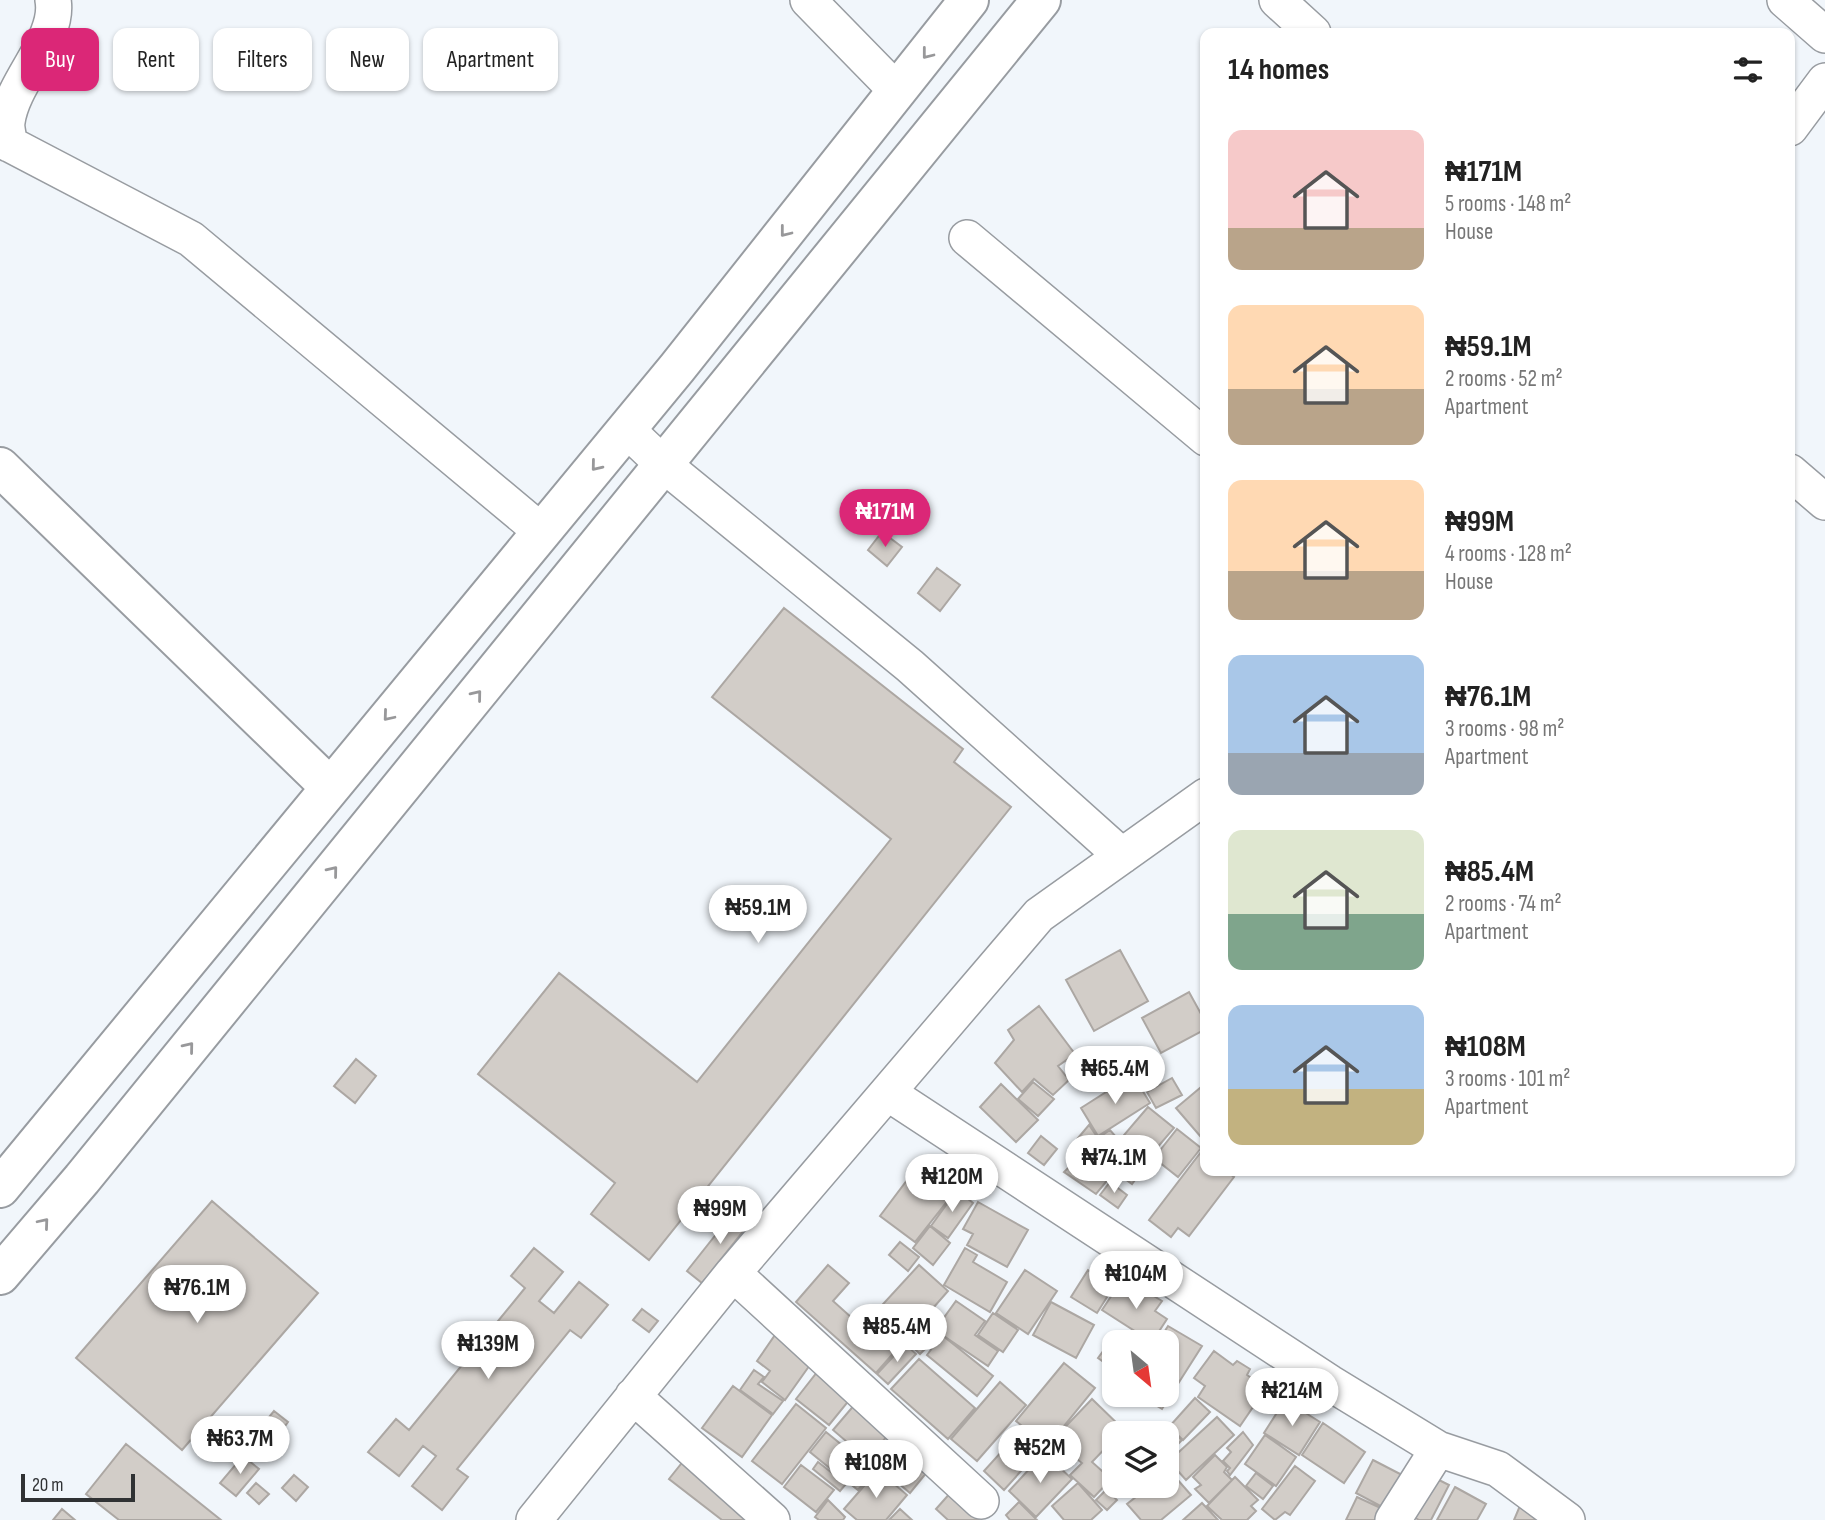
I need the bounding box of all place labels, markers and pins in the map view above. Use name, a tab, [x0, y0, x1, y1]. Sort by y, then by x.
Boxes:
pin: ₦171M	[836, 490, 934, 549]
pin: ₦59.1M	[701, 886, 815, 945]
pin: ₦65.4M	[1058, 1046, 1172, 1106]
pin: ₦74.1M	[1057, 1136, 1171, 1195]
pin: ₦120M	[903, 1154, 1001, 1214]
pin: ₦99M	[679, 1186, 761, 1246]
pin: ₦104M	[1087, 1252, 1185, 1311]
pin: ₦76.1M	[140, 1266, 254, 1325]
pin: ₦85.4M	[840, 1304, 954, 1364]
pin: ₦139M	[439, 1322, 537, 1381]
pin: ₦214M	[1243, 1368, 1341, 1428]
pin: ₦63.7M	[183, 1416, 297, 1476]
pin: ₦52M	[999, 1426, 1081, 1485]
pin: ₦108M	[827, 1440, 925, 1500]

